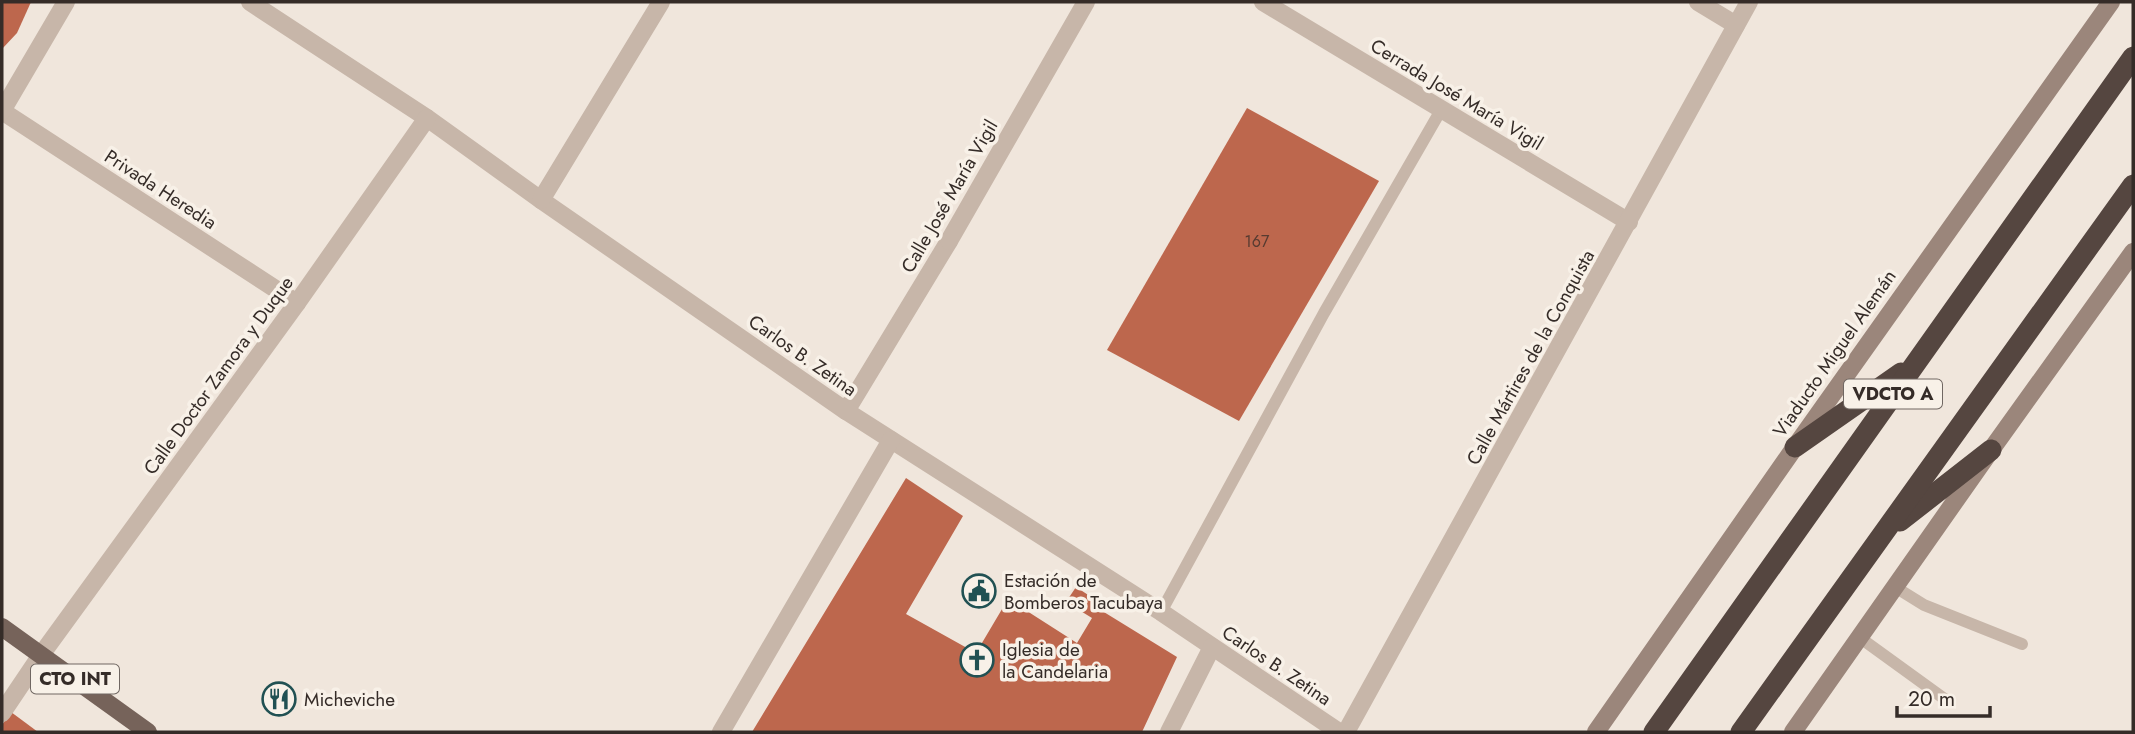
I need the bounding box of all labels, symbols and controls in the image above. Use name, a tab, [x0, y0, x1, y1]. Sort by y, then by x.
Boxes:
street label: Cerrada José María Vigil	[1365, 32, 1548, 157]
street label: Calle José María Vigil	[895, 115, 1004, 278]
street label: Privada Heredia	[99, 143, 222, 236]
house number: 167	[1245, 230, 1270, 253]
street label: Calle Mártires de la Conquista	[1460, 245, 1601, 470]
street label: Viaducto Miguel Alemán	[1766, 264, 1902, 442]
street label: Calle Doctor Zamora y Duque	[137, 270, 300, 480]
street label: Carlos B. Zetina	[743, 308, 862, 403]
road number: VDCTO A	[1844, 380, 1942, 408]
place label: Estación de Bomberos Tacubaya	[1004, 567, 1163, 616]
public building icon: Estación de Bomberos Tacubaya	[960, 572, 998, 610]
street label: Carlos B. Zetina	[1217, 619, 1337, 712]
place label: Iglesia de la Candelaria	[1002, 636, 1108, 685]
church icon: Iglesia de la Candelaria	[958, 641, 996, 679]
road number: CTO INT	[31, 664, 119, 694]
scale bar	[1897, 674, 1990, 718]
restaurant icon: Micheviche	[260, 680, 298, 718]
text: 20 m	[1908, 684, 1955, 714]
place label: Micheviche	[304, 686, 395, 713]

